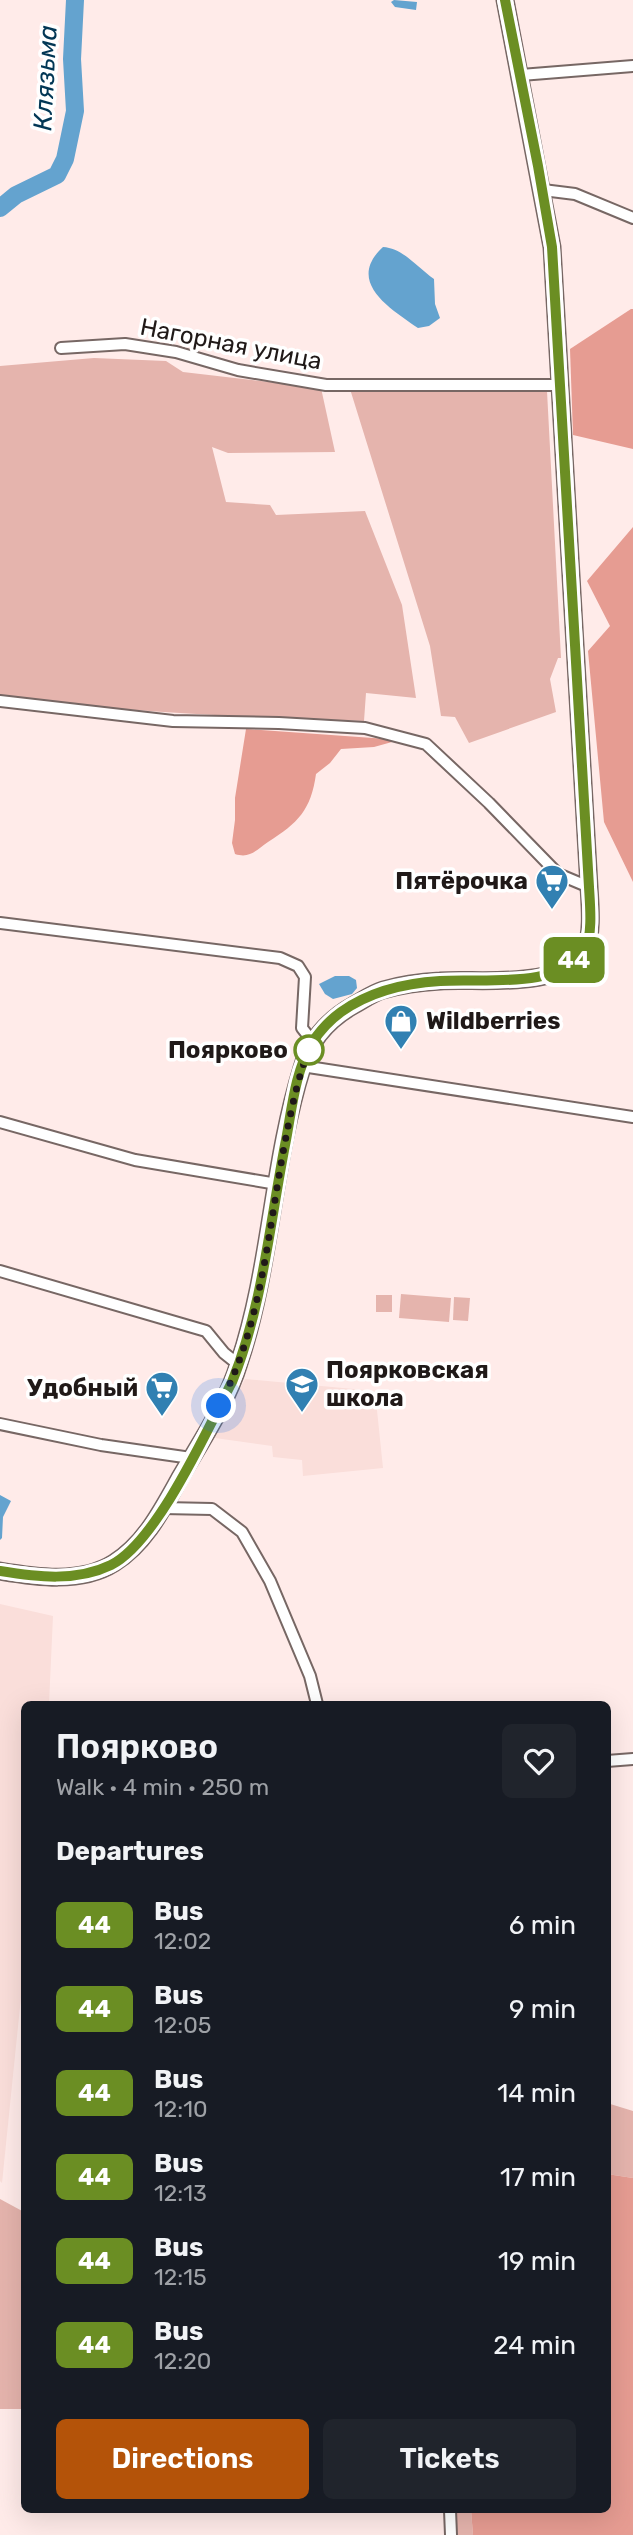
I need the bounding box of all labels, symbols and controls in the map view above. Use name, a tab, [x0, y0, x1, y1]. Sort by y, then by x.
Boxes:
water label: Клязьма	[27, 24, 64, 132]
street label: Нагорная улица	[138, 313, 324, 375]
supermarket icon: Пятёрочка	[533, 862, 571, 911]
place label: Пятёрочка	[395, 867, 528, 895]
line badge: 44	[542, 937, 606, 983]
text: 44	[558, 946, 590, 974]
shop icon: Wildberries	[382, 1002, 420, 1051]
place label: Wildberries	[426, 1007, 560, 1035]
marker: Поярково	[294, 1035, 324, 1065]
place label: Поярково	[168, 1036, 288, 1064]
place label: Поярковская школа	[326, 1356, 489, 1412]
school or university icon: Поярковская школа	[283, 1365, 321, 1414]
supermarket icon: Удобный	[143, 1369, 181, 1418]
place label: Удобный	[27, 1374, 138, 1402]
your location	[201, 1388, 236, 1423]
button: heart	[502, 1724, 576, 1798]
text: Поярково	[56, 1727, 218, 1766]
text: Walk · 4 min · 250 m	[56, 1773, 269, 1801]
text: Departures	[56, 1836, 204, 1867]
text: Bus	[154, 1896, 203, 1927]
text: 6 min	[509, 1910, 576, 1941]
text: 44	[78, 1911, 111, 1939]
text: 12:02	[154, 1927, 211, 1955]
text: Bus	[154, 1980, 203, 2011]
text: 9 min	[509, 1994, 576, 2025]
text: 44	[78, 1995, 111, 2023]
text: 12:05	[154, 2011, 212, 2039]
text: Bus	[154, 2064, 203, 2095]
text: 14 min	[497, 2078, 576, 2109]
text: 44	[78, 2079, 111, 2107]
text: 12:10	[154, 2095, 208, 2123]
text: Bus	[154, 2148, 203, 2179]
text: 17 min	[500, 2162, 576, 2193]
text: 44	[78, 2163, 111, 2191]
text: 12:13	[154, 2179, 207, 2207]
text: Bus	[154, 2232, 203, 2263]
text: 19 min	[498, 2246, 576, 2277]
text: 44	[78, 2247, 111, 2275]
text: 12:15	[154, 2263, 207, 2291]
text: Bus	[154, 2316, 203, 2347]
text: 24 min	[493, 2330, 576, 2361]
text: 44	[78, 2331, 111, 2359]
text: 12:20	[154, 2347, 211, 2375]
button: Directions	[56, 2419, 309, 2499]
button: Tickets	[323, 2419, 576, 2499]

